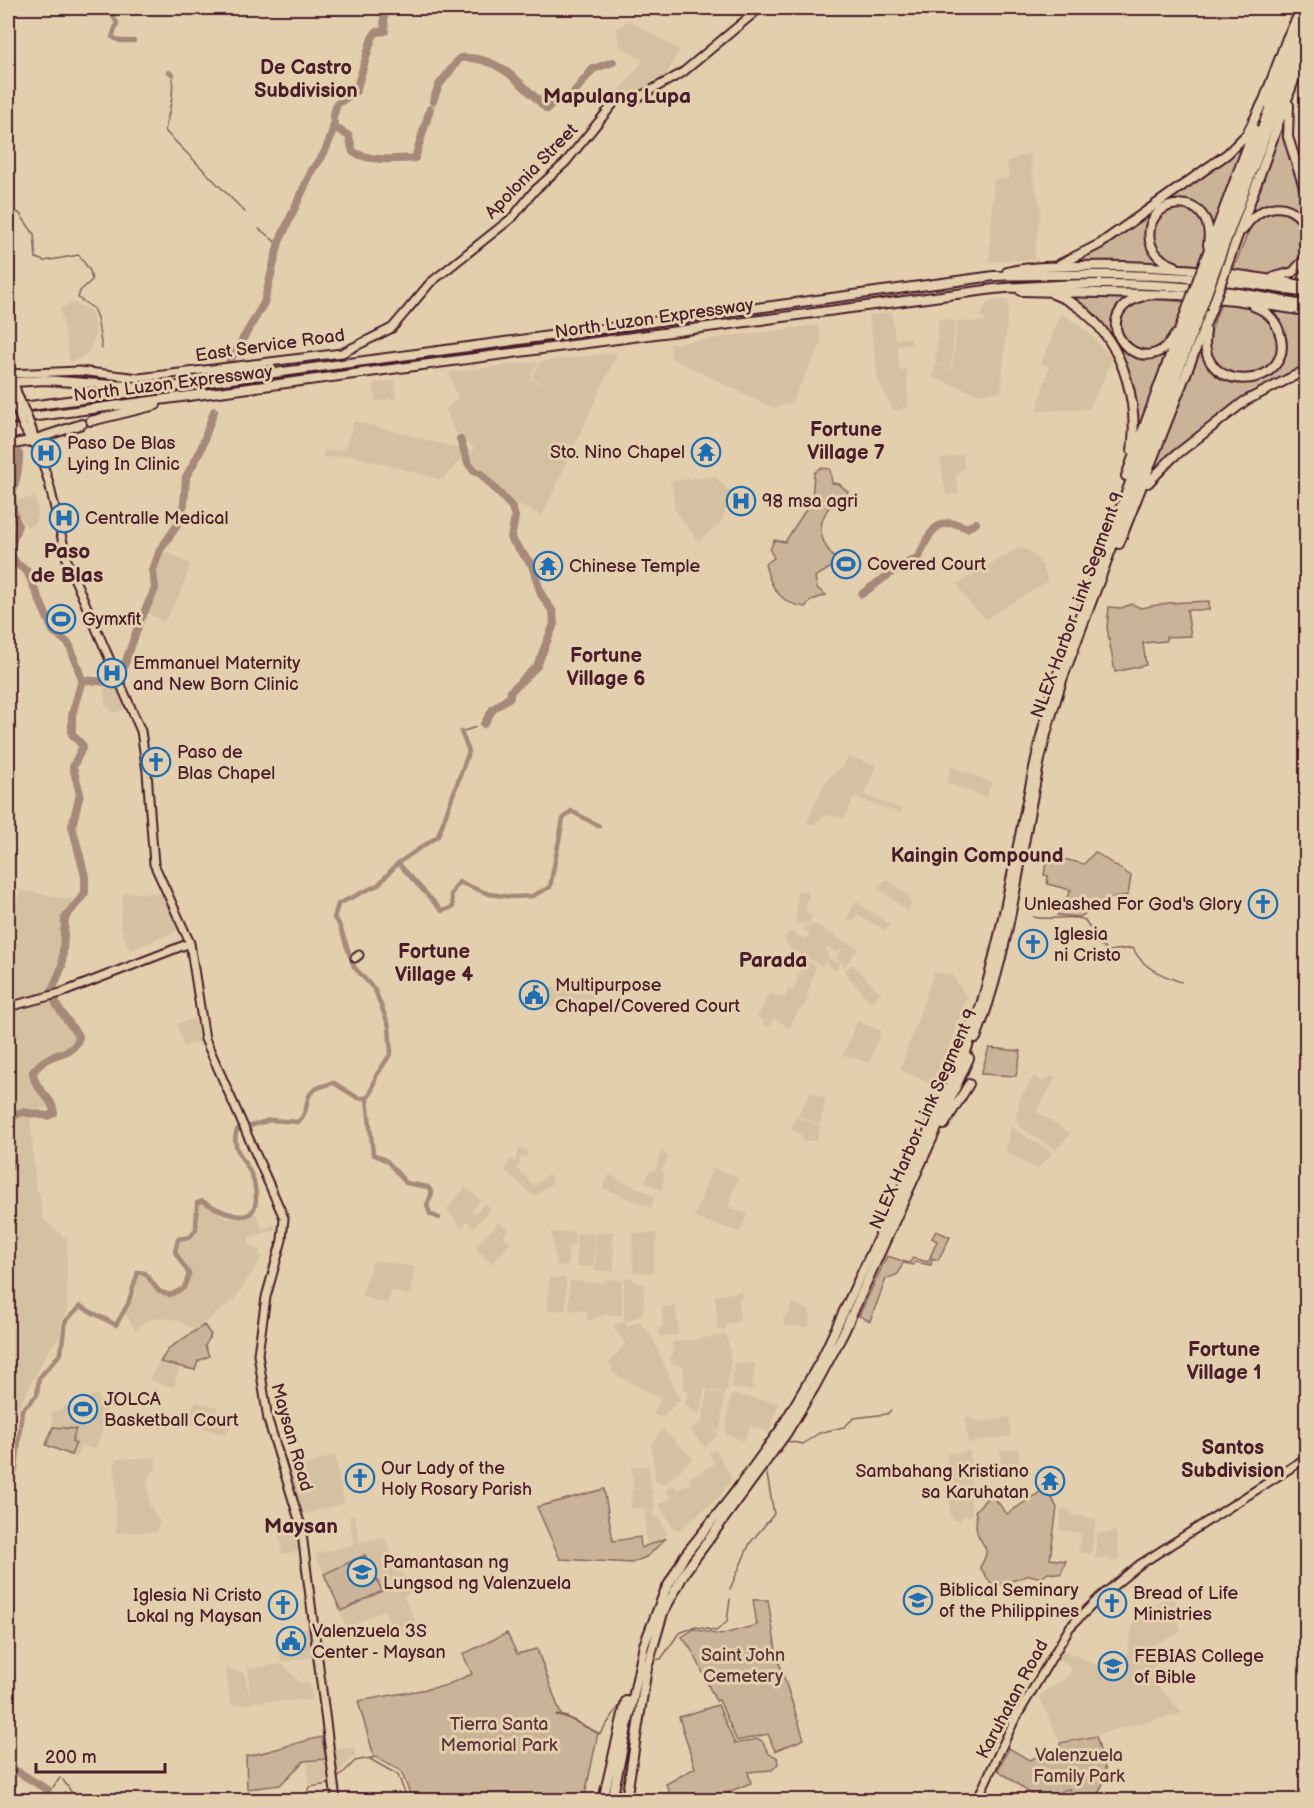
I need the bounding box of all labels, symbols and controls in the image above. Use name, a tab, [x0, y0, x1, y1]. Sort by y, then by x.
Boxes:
district label: De Castro Subdivision	[254, 56, 358, 103]
district label: Mapulang Lupa	[543, 84, 691, 109]
street label: Apolonia Street	[481, 119, 582, 223]
street label: North Luzon Expressway	[553, 294, 756, 343]
street label: East Service Road	[194, 325, 346, 366]
street label: North Luzon Expressway	[72, 361, 275, 406]
district label: Fortune Village 7	[807, 418, 885, 465]
place label: Paso De Blas Lying In Clinic	[67, 433, 180, 475]
temple icon: Sto. Nino Chapel	[690, 436, 722, 468]
hospital icon: Paso De Blas Lying In Clinic	[30, 437, 62, 469]
place label: Sto. Nino Chapel	[550, 442, 685, 463]
hospital icon: 98 msa agri	[725, 485, 757, 517]
street label: NLEX Harbor Link Segment 9	[1027, 489, 1128, 721]
place label: 98 msa agri	[762, 491, 858, 512]
hospital icon: Centralle Medical	[48, 502, 80, 534]
place label: Centralle Medical	[85, 508, 228, 529]
district label: Paso de Blas	[31, 539, 103, 588]
sports icon: Covered Court	[830, 548, 862, 580]
temple icon: Chinese Temple	[532, 550, 564, 582]
place label: Covered Court	[867, 554, 987, 575]
place label: Chinese Temple	[569, 556, 701, 577]
sports icon: Gymxfit	[45, 603, 77, 635]
place label: Gymxfit	[82, 609, 142, 630]
district label: Fortune Village 6	[567, 644, 645, 691]
place label: Emmanuel Maternity and New Born Clinic	[133, 653, 301, 695]
hospital icon: Emmanuel Maternity and New Born Clinic	[96, 657, 128, 689]
place label: Paso de Blas Chapel	[177, 742, 275, 784]
church icon: Paso de Blas Chapel	[140, 746, 172, 778]
district label: Kaingin Compound	[891, 844, 1063, 868]
church icon: Unleashed For God's Glory	[1247, 888, 1279, 920]
place label: Unleashed For God's Glory	[1024, 894, 1243, 915]
place label: Iglesia ni Cristo	[1054, 924, 1121, 966]
church icon: Iglesia ni Cristo	[1017, 928, 1049, 960]
district label: Fortune Village 4	[395, 940, 473, 987]
district label: Parada	[739, 948, 807, 973]
place label: Multipurpose Chapel/Covered Court	[555, 975, 741, 1017]
public building icon: Multipurpose Chapel/Covered Court	[518, 979, 550, 1011]
street label: NLEX Harbor Link Segment 9	[865, 1006, 982, 1233]
district label: Fortune Village 1	[1186, 1338, 1262, 1385]
street label: Maysan Road	[266, 1381, 317, 1494]
place label: JOLCA Basketball Court	[104, 1389, 239, 1431]
sports icon: JOLCA Basketball Court	[67, 1393, 99, 1425]
district label: Santos Subdivision	[1181, 1436, 1285, 1483]
place label: Our Lady of the Holy Rosary Parish	[381, 1458, 532, 1500]
place label: Sambahang Kristiano sa Karuhatan	[855, 1461, 1029, 1503]
church icon: Our Lady of the Holy Rosary Parish	[344, 1462, 376, 1494]
temple icon: Sambahang Kristiano sa Karuhatan	[1034, 1465, 1066, 1497]
district label: Maysan	[264, 1514, 338, 1539]
place label: Pamantasan ng Lungsod ng Valenzuela	[383, 1552, 571, 1594]
school or university icon: Pamantasan ng Lungsod ng Valenzuela	[346, 1556, 378, 1588]
place label: Biblical Seminary of the Philippines	[939, 1580, 1080, 1622]
place label: Bread of Life Ministries	[1133, 1583, 1239, 1625]
school or university icon: Biblical Seminary of the Philippines	[902, 1584, 934, 1616]
place label: Iglesia Ni Cristo Lokal ng Maysan	[126, 1585, 262, 1627]
church icon: Bread of Life Ministries	[1096, 1587, 1128, 1619]
church icon: Iglesia Ni Cristo Lokal ng Maysan	[267, 1589, 299, 1621]
place label: Valenzuela 3S Center - Maysan	[312, 1621, 446, 1663]
public building icon: Valenzuela 3S Center - Maysan	[275, 1625, 307, 1657]
street label: Karuhatan Road	[972, 1636, 1053, 1762]
park label: Saint John Cemetery	[701, 1645, 785, 1687]
place label: FEBIAS College of Bible	[1134, 1646, 1264, 1688]
school or university icon: FEBIAS College of Bible	[1097, 1650, 1129, 1682]
park label: Tierra Santa Memorial Park	[440, 1714, 558, 1756]
scale bar	[36, 1736, 165, 1774]
park label: Valenzuela Family Park	[1033, 1745, 1125, 1787]
text: 200 m	[45, 1747, 97, 1768]

